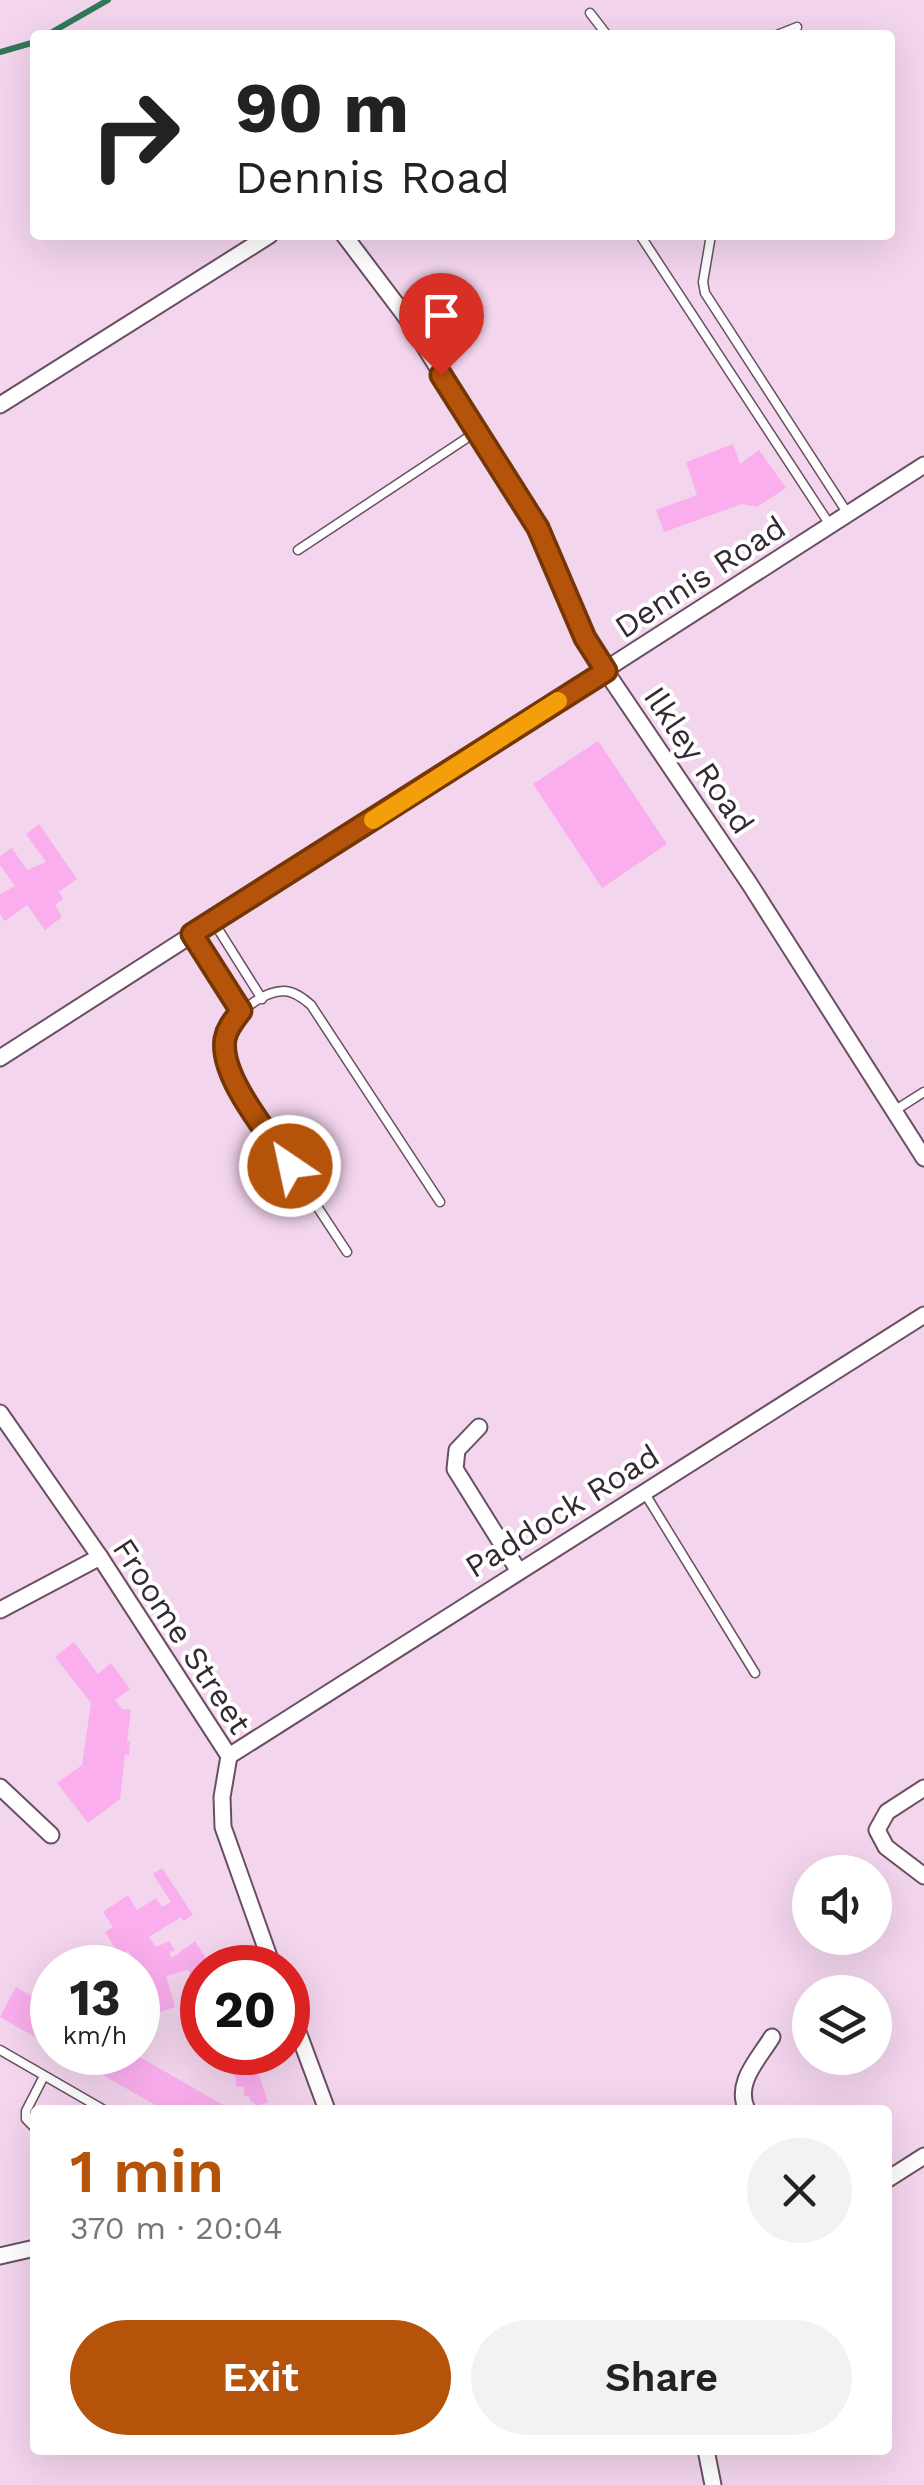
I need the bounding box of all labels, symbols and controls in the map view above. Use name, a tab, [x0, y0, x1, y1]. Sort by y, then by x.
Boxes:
text: 90 m	[235, 67, 409, 149]
icon: right	[70, 70, 200, 200]
text: Dennis Road	[235, 151, 510, 204]
pin	[399, 273, 484, 376]
icon: arrive	[414, 288, 469, 343]
street label: Dennis Road	[608, 508, 792, 646]
street label: Ilkley Road	[636, 679, 762, 841]
position arrow	[238, 1114, 342, 1218]
street label: Paddock Road	[458, 1436, 666, 1586]
street label: Froome Street	[105, 1531, 259, 1741]
map controls	[792, 1855, 892, 2075]
button: sound	[792, 1855, 892, 1955]
speed limit sign: 20	[180, 1945, 310, 2075]
text: 13	[69, 1968, 121, 2027]
button: layers	[792, 1975, 892, 2075]
text: km/h	[63, 2021, 127, 2050]
text: 1 min	[70, 2136, 224, 2207]
button: close	[747, 2138, 852, 2243]
text: 370 m · 20:04	[70, 2209, 283, 2247]
button: Exit	[70, 2320, 451, 2435]
button: Share	[471, 2320, 852, 2435]

